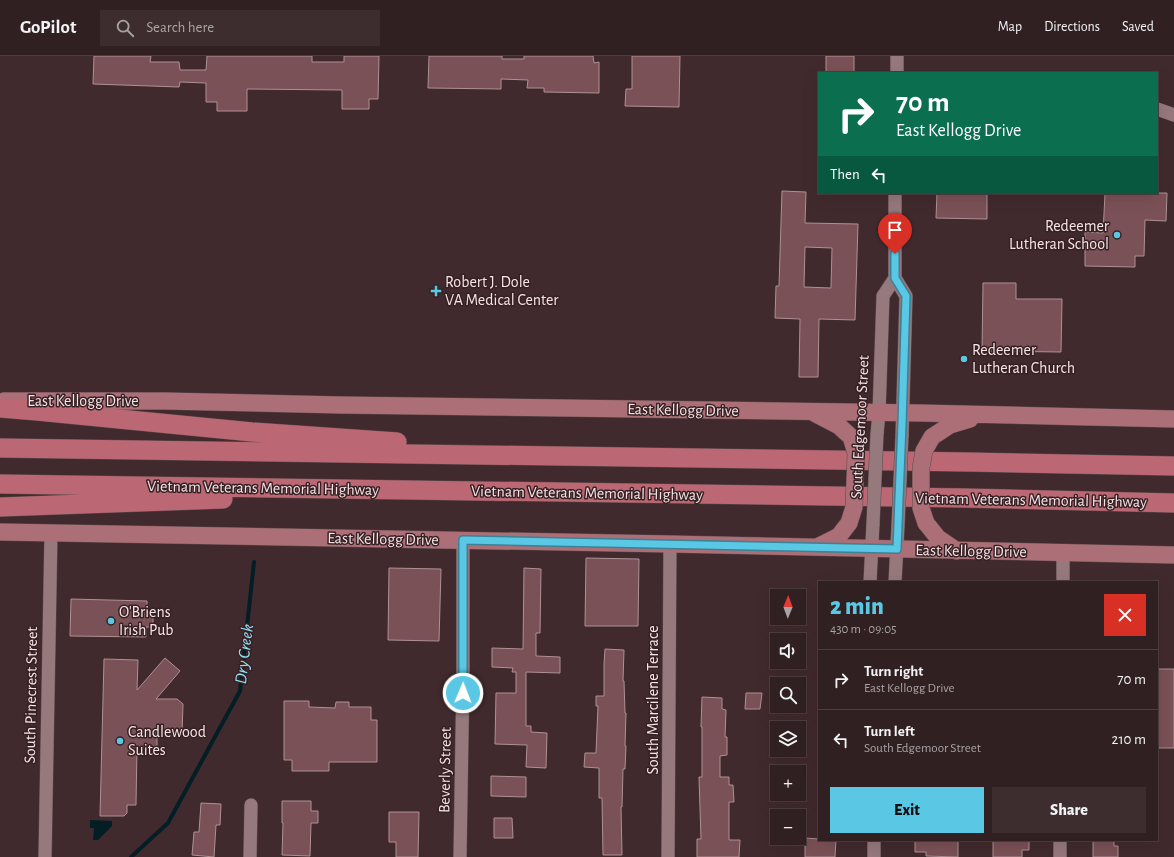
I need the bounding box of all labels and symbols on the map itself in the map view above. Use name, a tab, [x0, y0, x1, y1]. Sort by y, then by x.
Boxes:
pin	[878, 213, 912, 254]
place label: Redeemer Lutheran School	[1009, 218, 1110, 252]
marker: Redeemer Lutheran School	[1112, 230, 1122, 240]
place label: Robert J. Dole VA Medical Center	[445, 274, 559, 308]
marker: Robert J. Dole VA Medical Center	[430, 285, 442, 297]
place label: Redeemer Lutheran Church	[972, 342, 1075, 376]
marker: Redeemer Lutheran Church	[959, 354, 969, 364]
street label: South Edgemoor Street	[848, 355, 872, 499]
street label: East Kellogg Drive	[27, 393, 139, 409]
street label: East Kellogg Drive	[627, 401, 739, 419]
street label: Vietnam Veterans Memorial Highway	[147, 478, 379, 499]
street label: Vietnam Veterans Memorial Highway	[471, 483, 703, 504]
street label: Vietnam Veterans Memorial Highway	[915, 490, 1147, 511]
street label: East Kellogg Drive	[327, 530, 439, 548]
street label: East Kellogg Drive	[915, 542, 1027, 560]
north arrow	[770, 589, 806, 625]
place label: O'Briens Irish Pub	[119, 604, 174, 638]
marker: O'Briens Irish Pub	[106, 616, 116, 626]
water label: Dry Creek	[232, 623, 256, 685]
street label: South Marcilene Terrace	[645, 625, 661, 775]
street label: South Pinecrest Street	[22, 626, 40, 764]
position arrow	[442, 672, 484, 714]
place label: Candlewood Suites	[128, 724, 206, 758]
street label: Beverly Street	[436, 727, 455, 813]
marker: Candlewood Suites	[115, 736, 125, 746]

